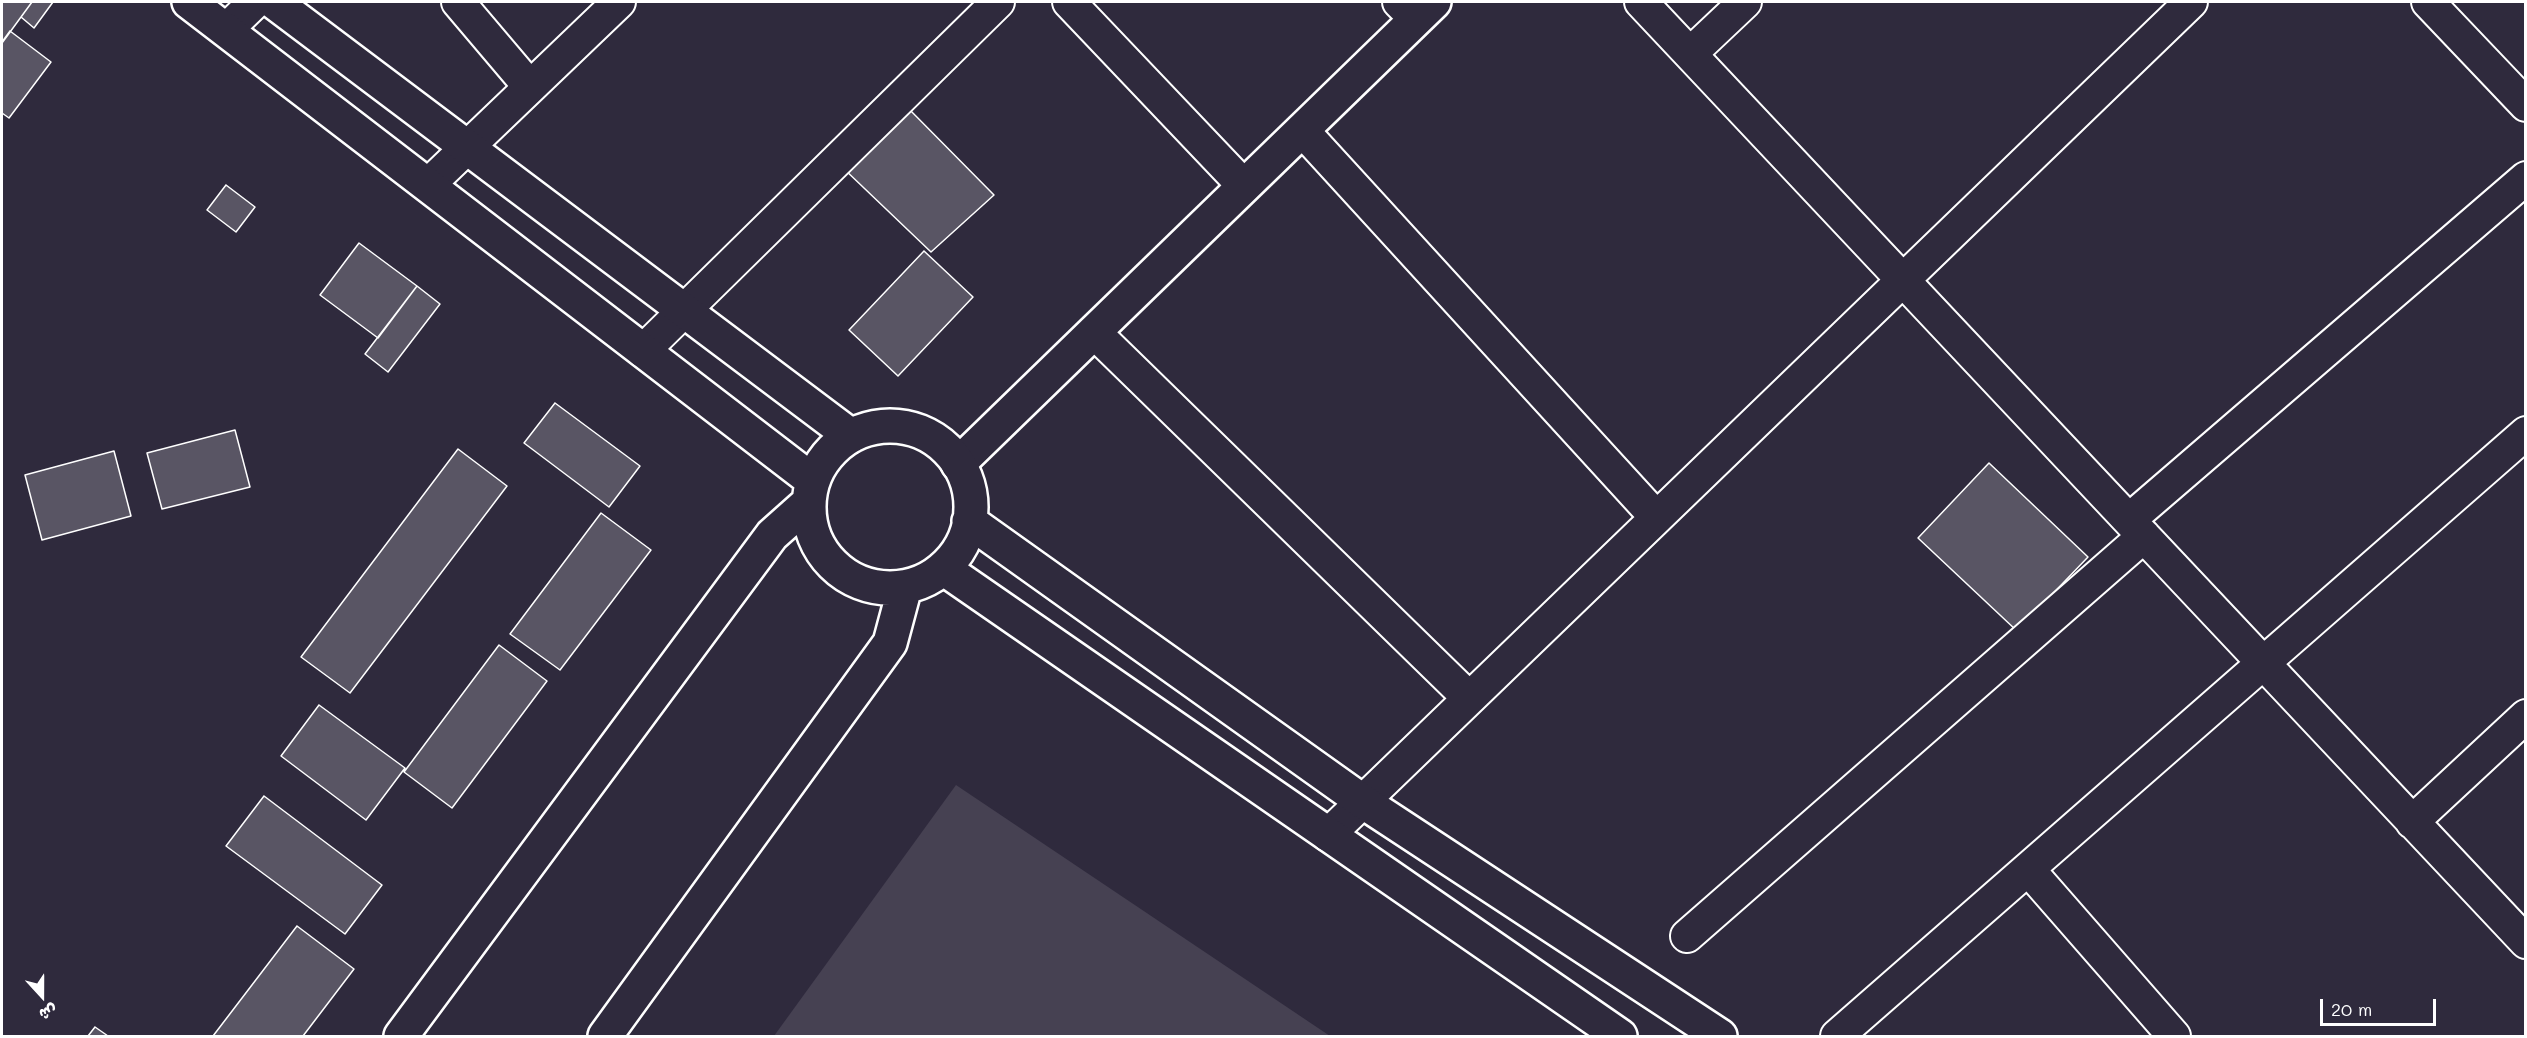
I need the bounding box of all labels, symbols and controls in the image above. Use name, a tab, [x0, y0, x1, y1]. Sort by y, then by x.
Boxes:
north arrow	[12, 966, 72, 1026]
scale bar	[2323, 987, 2438, 1025]
text: 20 m	[2331, 997, 2372, 1021]
text: ش	[37, 1000, 61, 1026]

